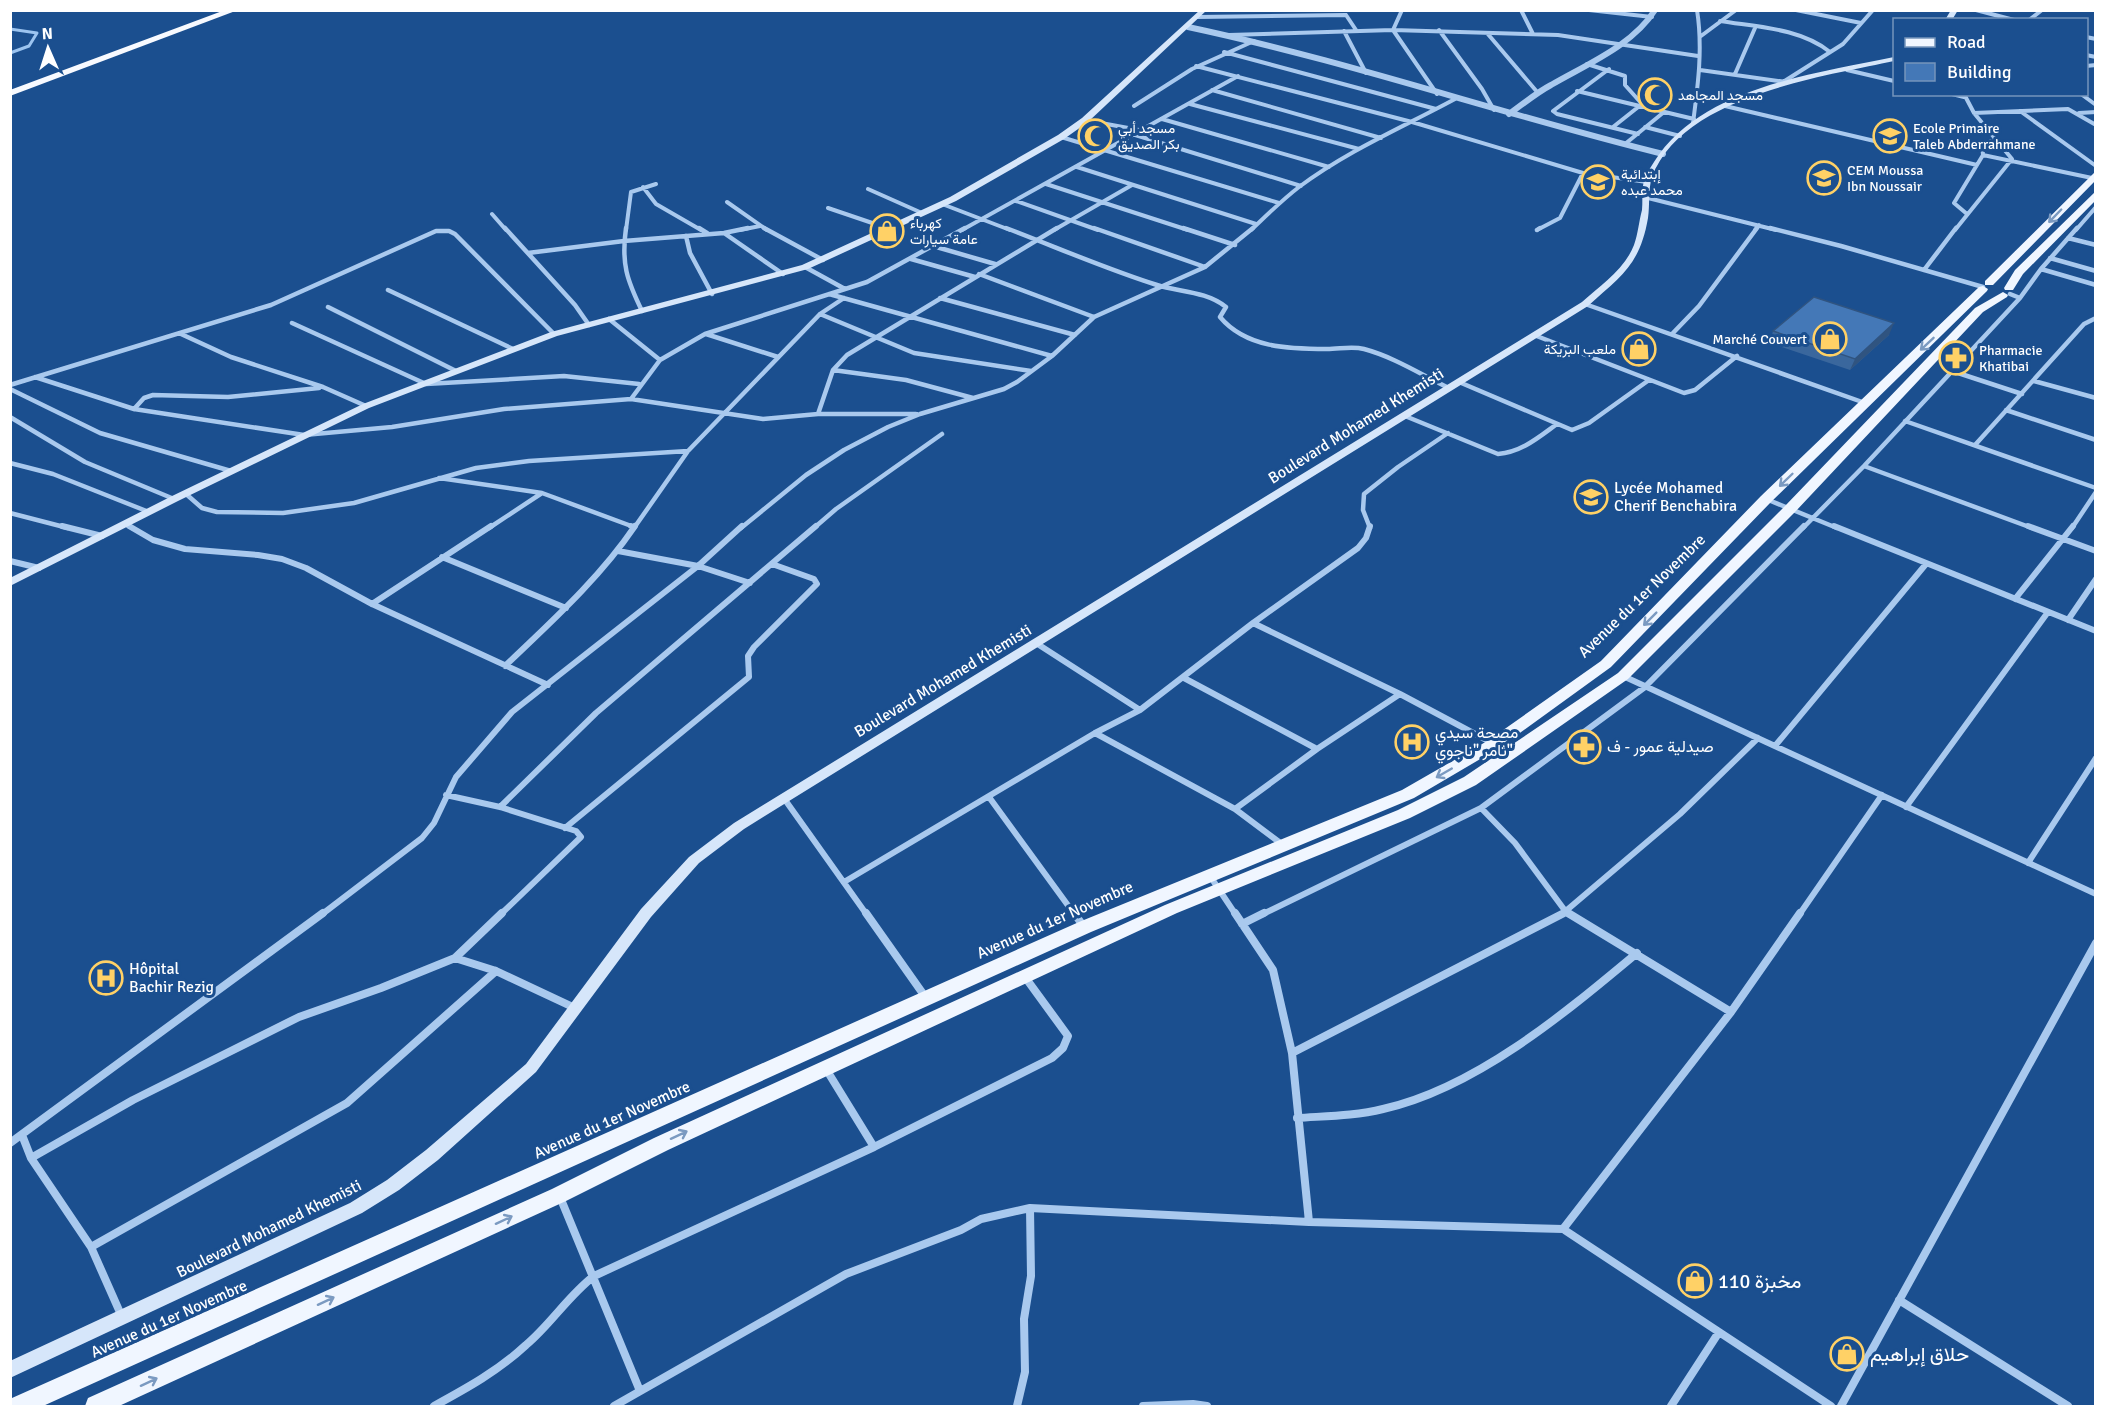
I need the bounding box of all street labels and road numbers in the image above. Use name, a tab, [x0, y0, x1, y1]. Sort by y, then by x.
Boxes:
street label: Boulevard Mohamed Khemisti	[1264, 364, 1448, 488]
street label: Avenue du 1er Novembre	[1574, 530, 1710, 662]
street label: Boulevard Mohamed Khemisti	[851, 620, 1035, 742]
street label: Avenue du 1er Novembre	[974, 876, 1136, 964]
street label: Avenue du 1er Novembre	[531, 1076, 693, 1164]
street label: Boulevard Mohamed Khemisti	[173, 1175, 365, 1283]
street label: Avenue du 1er Novembre	[88, 1275, 250, 1363]

